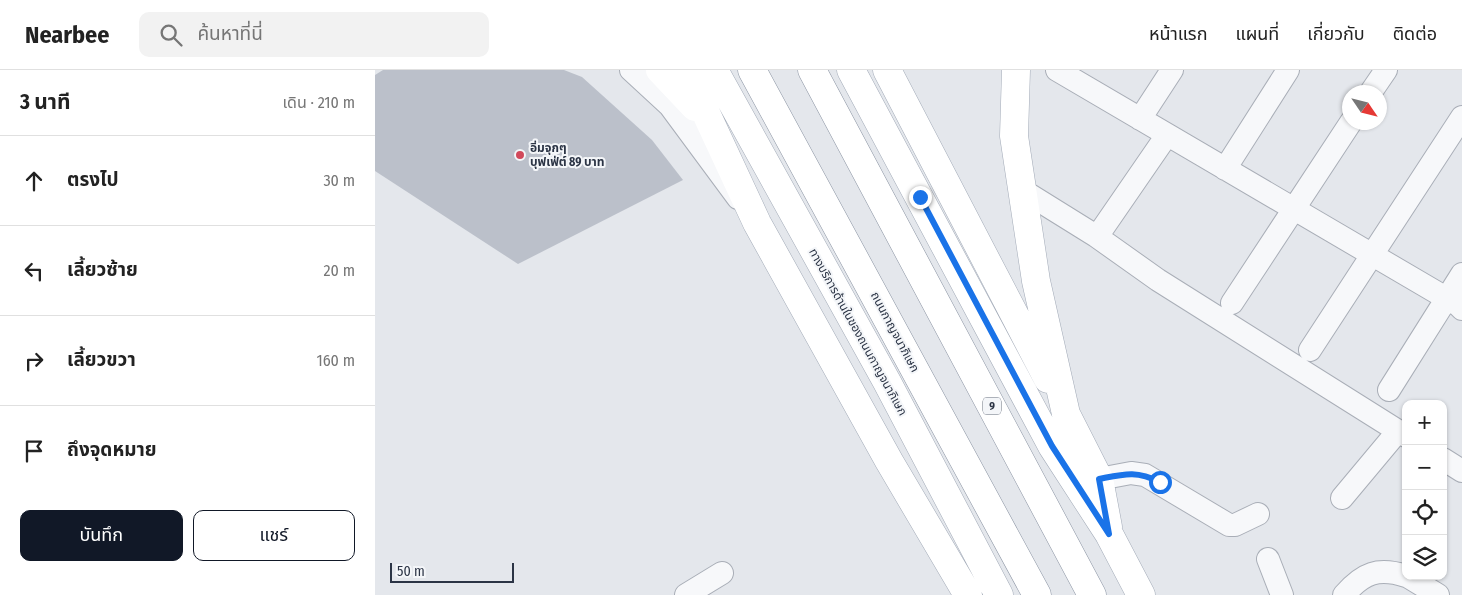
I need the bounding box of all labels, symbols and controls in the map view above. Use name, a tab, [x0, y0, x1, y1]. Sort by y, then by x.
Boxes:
search box	[139, 12, 489, 57]
text: Nearbee	[25, 21, 109, 49]
icon: search	[157, 21, 185, 49]
text: ค้นหาที่นี่	[197, 22, 263, 45]
text: หน้าแรก	[1149, 23, 1207, 45]
text: แผนที่	[1235, 23, 1279, 45]
text: เกี่ยวกับ	[1307, 23, 1365, 45]
text: ติดต่อ	[1393, 23, 1437, 45]
north arrow	[1342, 85, 1387, 130]
text: 3 นาที	[20, 89, 71, 115]
text: เดิน · 210 m	[283, 93, 355, 112]
place label: อิ่มจุกๆ บุฟเฟ่ต์ 89 บาท	[530, 140, 605, 169]
marker: อิ่มจุกๆ บุฟเฟ่ต์ 89 บาท	[514, 149, 526, 161]
icon: ahead	[20, 167, 48, 195]
text: ตรงไป	[67, 168, 119, 191]
text: 30 m	[323, 171, 355, 190]
route end	[909, 186, 932, 209]
street label: ทางบริการด้านในของถนนกาญจนาภิเษก	[806, 246, 910, 418]
icon: left	[20, 257, 48, 285]
text: เลี้ยวซ้าย	[67, 258, 138, 281]
text: 20 m	[324, 261, 355, 280]
street label: ถนนกาญจนาภิเษก	[868, 289, 922, 375]
icon: right	[20, 347, 48, 375]
text: เลี้ยวขวา	[67, 348, 136, 371]
text: 160 m	[316, 351, 355, 370]
road number: 9	[983, 398, 1001, 414]
map controls	[1402, 400, 1447, 580]
button: +	[1402, 400, 1447, 445]
icon: arrive	[20, 437, 48, 465]
text: ถึงจุดหมาย	[67, 438, 157, 461]
button: −	[1402, 445, 1447, 490]
route start	[1149, 471, 1172, 494]
button: locate	[1402, 490, 1447, 535]
button: บันทึก	[20, 510, 183, 561]
button: แชร์	[193, 510, 355, 561]
button: layers	[1402, 535, 1447, 580]
scale bar	[390, 560, 514, 583]
text: 50 m	[397, 563, 425, 580]

